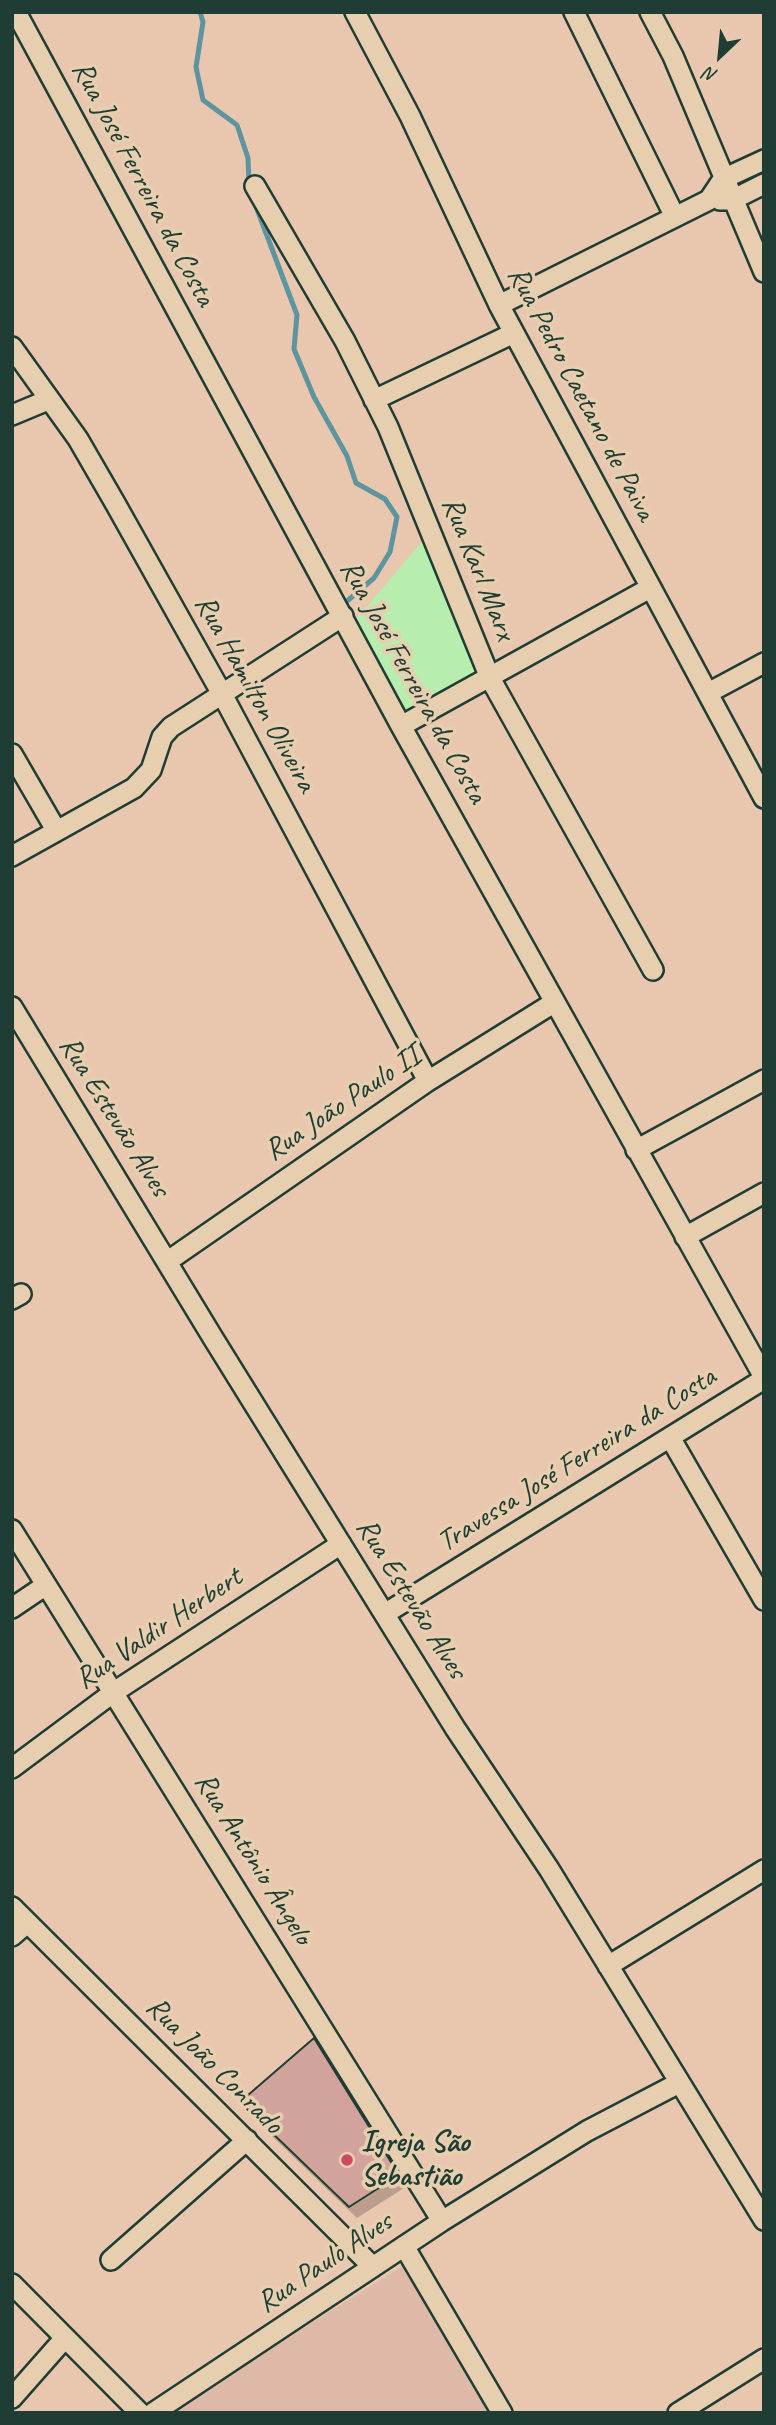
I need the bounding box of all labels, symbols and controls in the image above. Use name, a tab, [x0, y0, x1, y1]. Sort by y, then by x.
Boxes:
north arrow	[685, 21, 755, 91]
street label: Rua José Ferreira da Costa	[63, 55, 223, 313]
text: N	[700, 62, 721, 88]
street label: Rua Pedro Caetano de Paiva	[499, 261, 663, 527]
street label: Rua Karl Marx	[433, 492, 523, 646]
street label: Rua José Ferreira da Costa	[331, 554, 495, 810]
street label: Rua Hamilton Oliveira	[186, 589, 324, 799]
street label: Rua Estevão Alves	[50, 1030, 178, 1204]
street label: Rua João Paulo II	[258, 1039, 428, 1169]
street label: Travessa José Ferreira da Costa	[431, 1360, 723, 1560]
street label: Rua Estevão Alves	[347, 1512, 475, 1686]
street label: Rua Valdir Herbert	[69, 1560, 249, 1698]
street label: Rua Antônio Ângelo	[186, 1766, 320, 1952]
street label: Rua João Conrado	[138, 1990, 290, 2142]
place label: Igreja São Sebastião	[361, 2125, 469, 2196]
marker: Igreja São Sebastião	[339, 2152, 355, 2168]
street label: Rua Paulo Alves	[250, 2205, 400, 2321]

